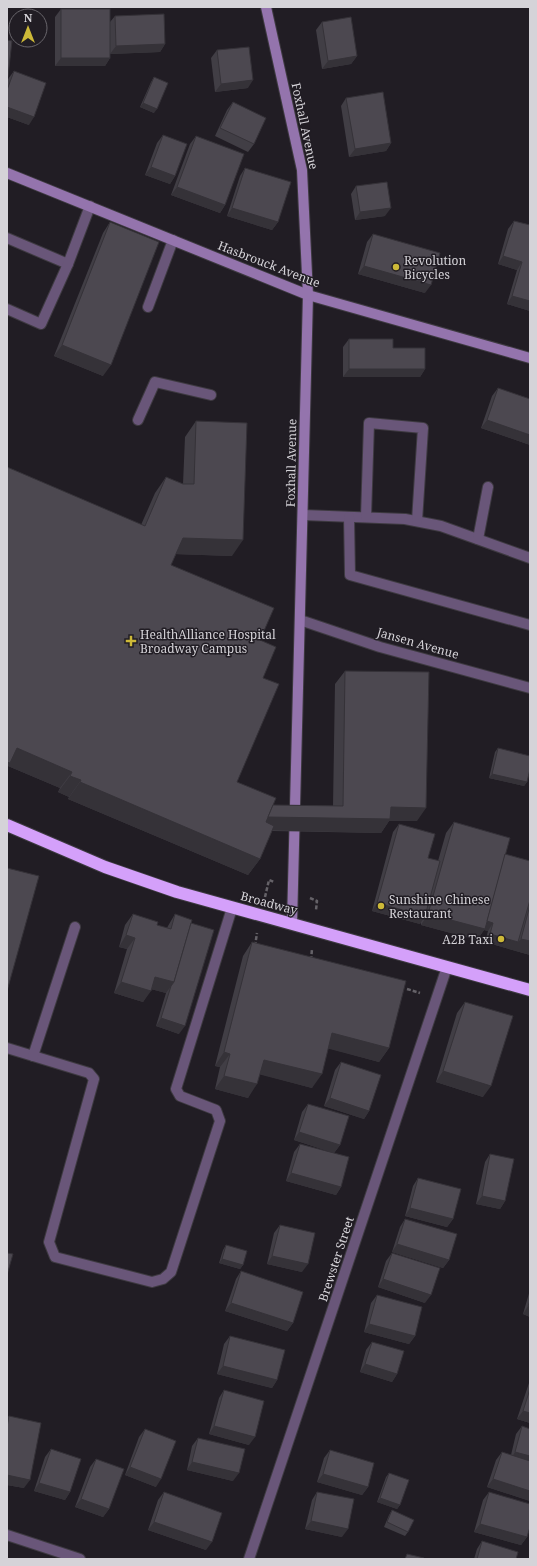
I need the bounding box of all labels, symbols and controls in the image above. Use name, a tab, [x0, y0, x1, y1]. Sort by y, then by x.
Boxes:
north arrow	[8, 8, 48, 48]
text: N	[24, 10, 33, 25]
street label: Foxhall Avenue	[288, 81, 322, 171]
street label: Hasbrouck Avenue	[215, 237, 323, 291]
place label: Revolution Bicycles	[404, 252, 466, 283]
marker: Revolution Bicycles	[391, 262, 401, 272]
street label: Foxhall Avenue	[282, 419, 300, 507]
street label: Jansen Avenue	[374, 623, 461, 663]
place label: HealthAlliance Hospital Broadway Campus	[140, 626, 276, 657]
marker: HealthAlliance Hospital Broadway Campus	[125, 635, 137, 647]
street label: Broadway	[239, 887, 300, 919]
place label: Sunshine Chinese Restaurant	[389, 891, 490, 922]
marker: Sunshine Chinese Restaurant	[376, 901, 386, 911]
place label: A2B Taxi	[442, 931, 493, 948]
marker: A2B Taxi	[496, 934, 506, 944]
street label: Brewster Street	[314, 1214, 358, 1304]

